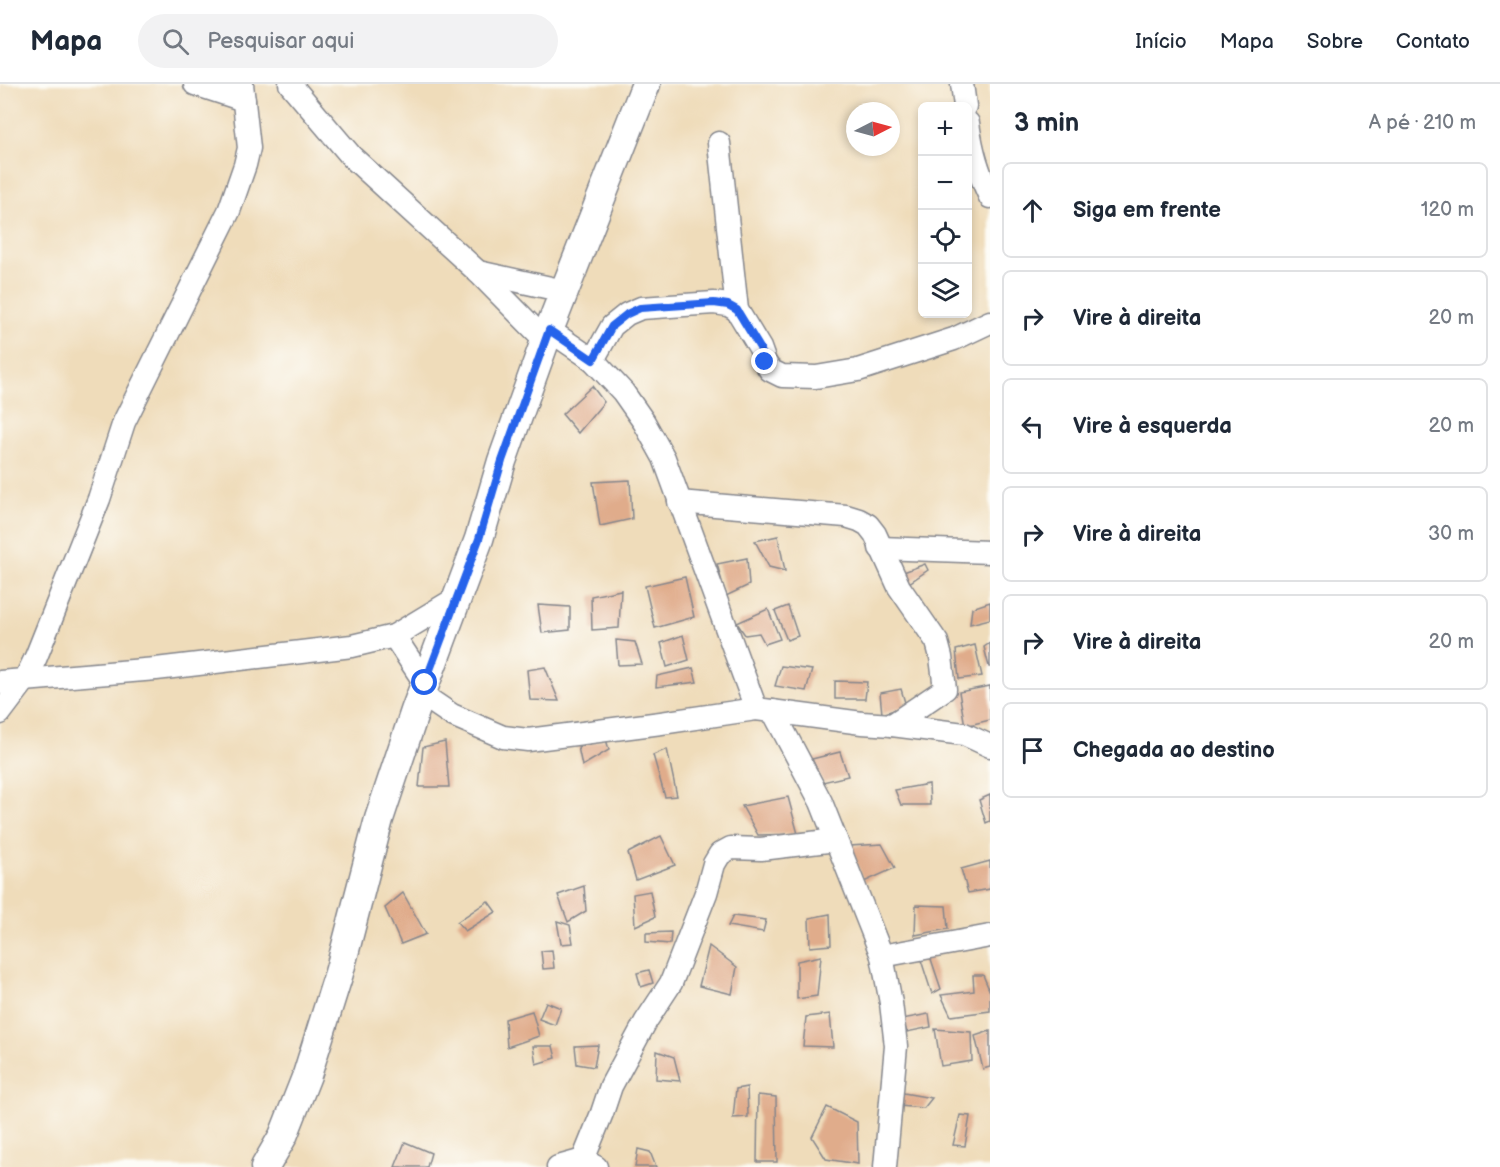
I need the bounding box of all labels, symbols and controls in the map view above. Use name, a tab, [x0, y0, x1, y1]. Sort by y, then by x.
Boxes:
search box	[138, 14, 558, 68]
text: Mapa	[30, 25, 102, 58]
icon: search	[159, 25, 192, 58]
text: Pesquisar aqui	[207, 28, 354, 55]
text: Início	[1135, 29, 1187, 54]
text: Mapa	[1220, 29, 1274, 54]
text: Sobre	[1307, 29, 1363, 54]
text: Contato	[1396, 29, 1470, 54]
north arrow	[846, 102, 900, 156]
map controls	[918, 102, 972, 318]
button: +	[918, 102, 972, 156]
text: 3 min	[1014, 108, 1079, 139]
text: A pé · 210 m	[1369, 111, 1476, 135]
button: −	[918, 156, 972, 210]
icon: ahead	[1016, 194, 1049, 227]
text: Siga em frente	[1073, 197, 1221, 224]
text: 120 m	[1421, 198, 1474, 222]
button: locate	[918, 210, 972, 264]
button: layers	[918, 264, 972, 318]
icon: right	[1016, 302, 1049, 335]
text: Vire à direita	[1073, 305, 1201, 332]
text: 20 m	[1429, 306, 1474, 330]
route end	[751, 348, 777, 374]
icon: left	[1016, 410, 1049, 443]
text: Vire à esquerda	[1073, 413, 1232, 440]
text: 20 m	[1429, 414, 1474, 438]
icon: right	[1016, 518, 1049, 551]
text: Vire à direita	[1073, 521, 1201, 548]
text: 30 m	[1428, 522, 1474, 546]
icon: right	[1016, 626, 1049, 659]
text: Vire à direita	[1073, 629, 1201, 656]
text: 20 m	[1429, 630, 1474, 654]
route start	[411, 669, 437, 695]
icon: arrive	[1016, 734, 1049, 767]
text: Chegada ao destino	[1073, 737, 1275, 764]

